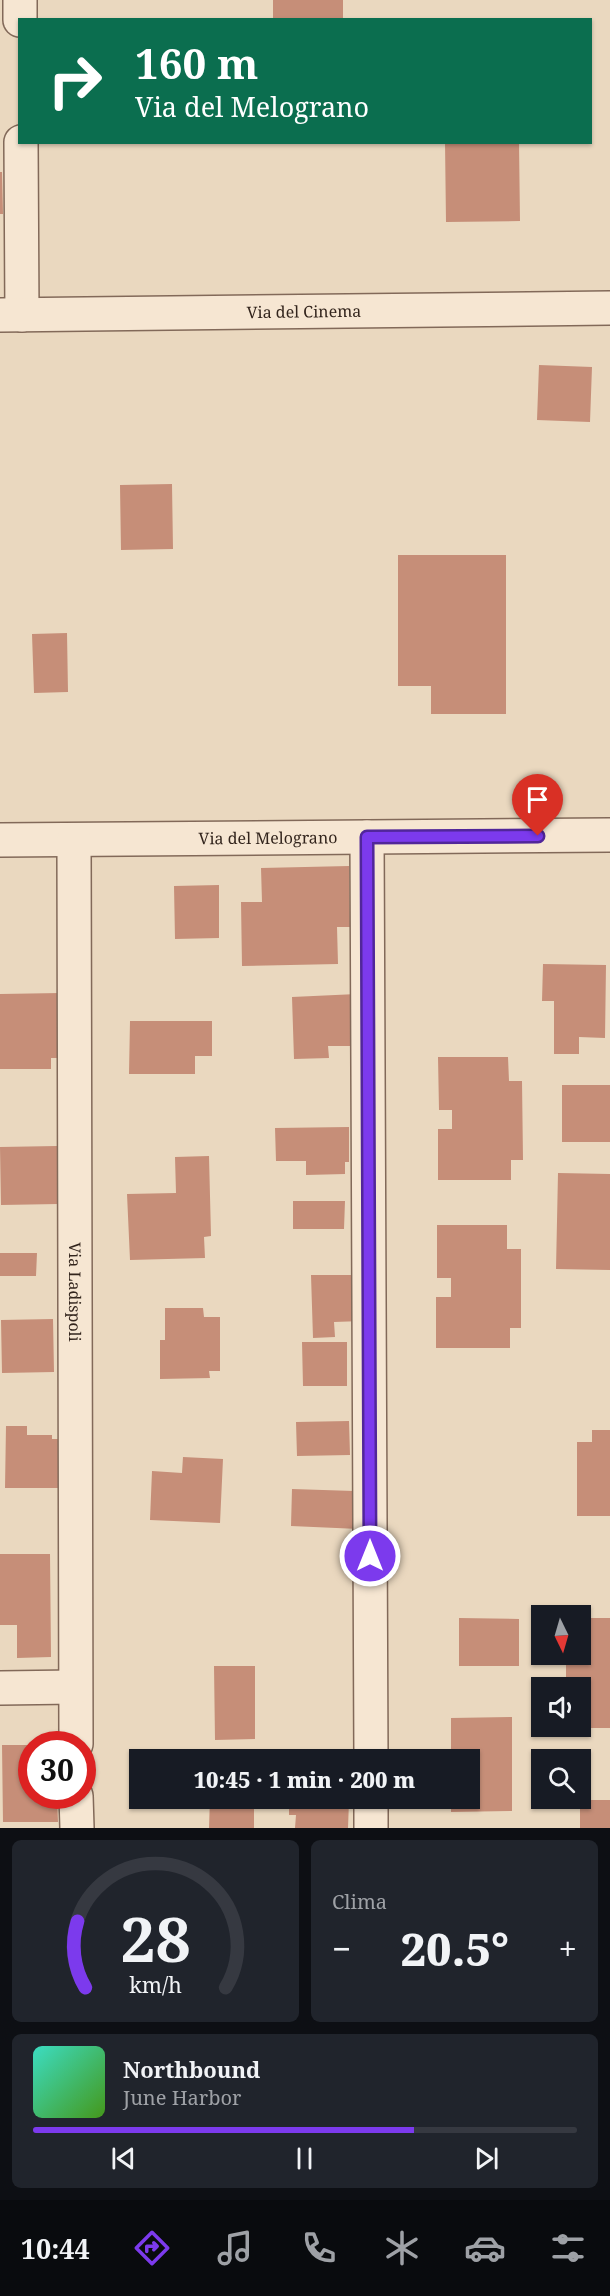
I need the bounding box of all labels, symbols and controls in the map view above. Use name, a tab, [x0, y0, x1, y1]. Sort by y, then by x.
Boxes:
text: 160 m	[135, 34, 259, 91]
icon: right	[36, 42, 114, 120]
text: Via del Melograno	[135, 88, 369, 125]
street label: Via del Cinema	[247, 300, 361, 323]
pin	[512, 774, 563, 836]
icon: arrive	[521, 783, 554, 816]
street label: Via del Melograno	[198, 826, 338, 849]
street label: Via Ladispoli	[64, 1242, 86, 1342]
position arrow	[338, 1524, 402, 1588]
north arrow	[531, 1605, 591, 1665]
map controls	[531, 1605, 591, 1809]
button: sound	[531, 1677, 591, 1737]
speed limit sign: 30	[18, 1731, 96, 1809]
button: search	[531, 1749, 591, 1809]
text: 10:45 · 1 min · 200 m	[194, 1764, 415, 1794]
text: Clima	[332, 1888, 387, 1915]
text: 28	[120, 1895, 191, 1980]
text: 20.5°	[401, 1918, 509, 1979]
text: −	[332, 1926, 351, 1971]
text: +	[559, 1926, 577, 1971]
text: km/h	[129, 1970, 182, 1999]
text: Northbound	[123, 2054, 260, 2084]
text: June Harbor	[123, 2084, 241, 2111]
icon: previous	[107, 2142, 140, 2175]
icon: pause	[288, 2142, 321, 2175]
icon: next	[470, 2142, 503, 2175]
icon: directions	[131, 2227, 173, 2269]
icon: music	[214, 2227, 256, 2269]
icon: phone	[298, 2227, 340, 2269]
icon: climate	[381, 2227, 423, 2269]
icon: car	[464, 2227, 506, 2269]
icon: filters	[547, 2227, 589, 2269]
text: 10:44	[21, 2230, 90, 2267]

